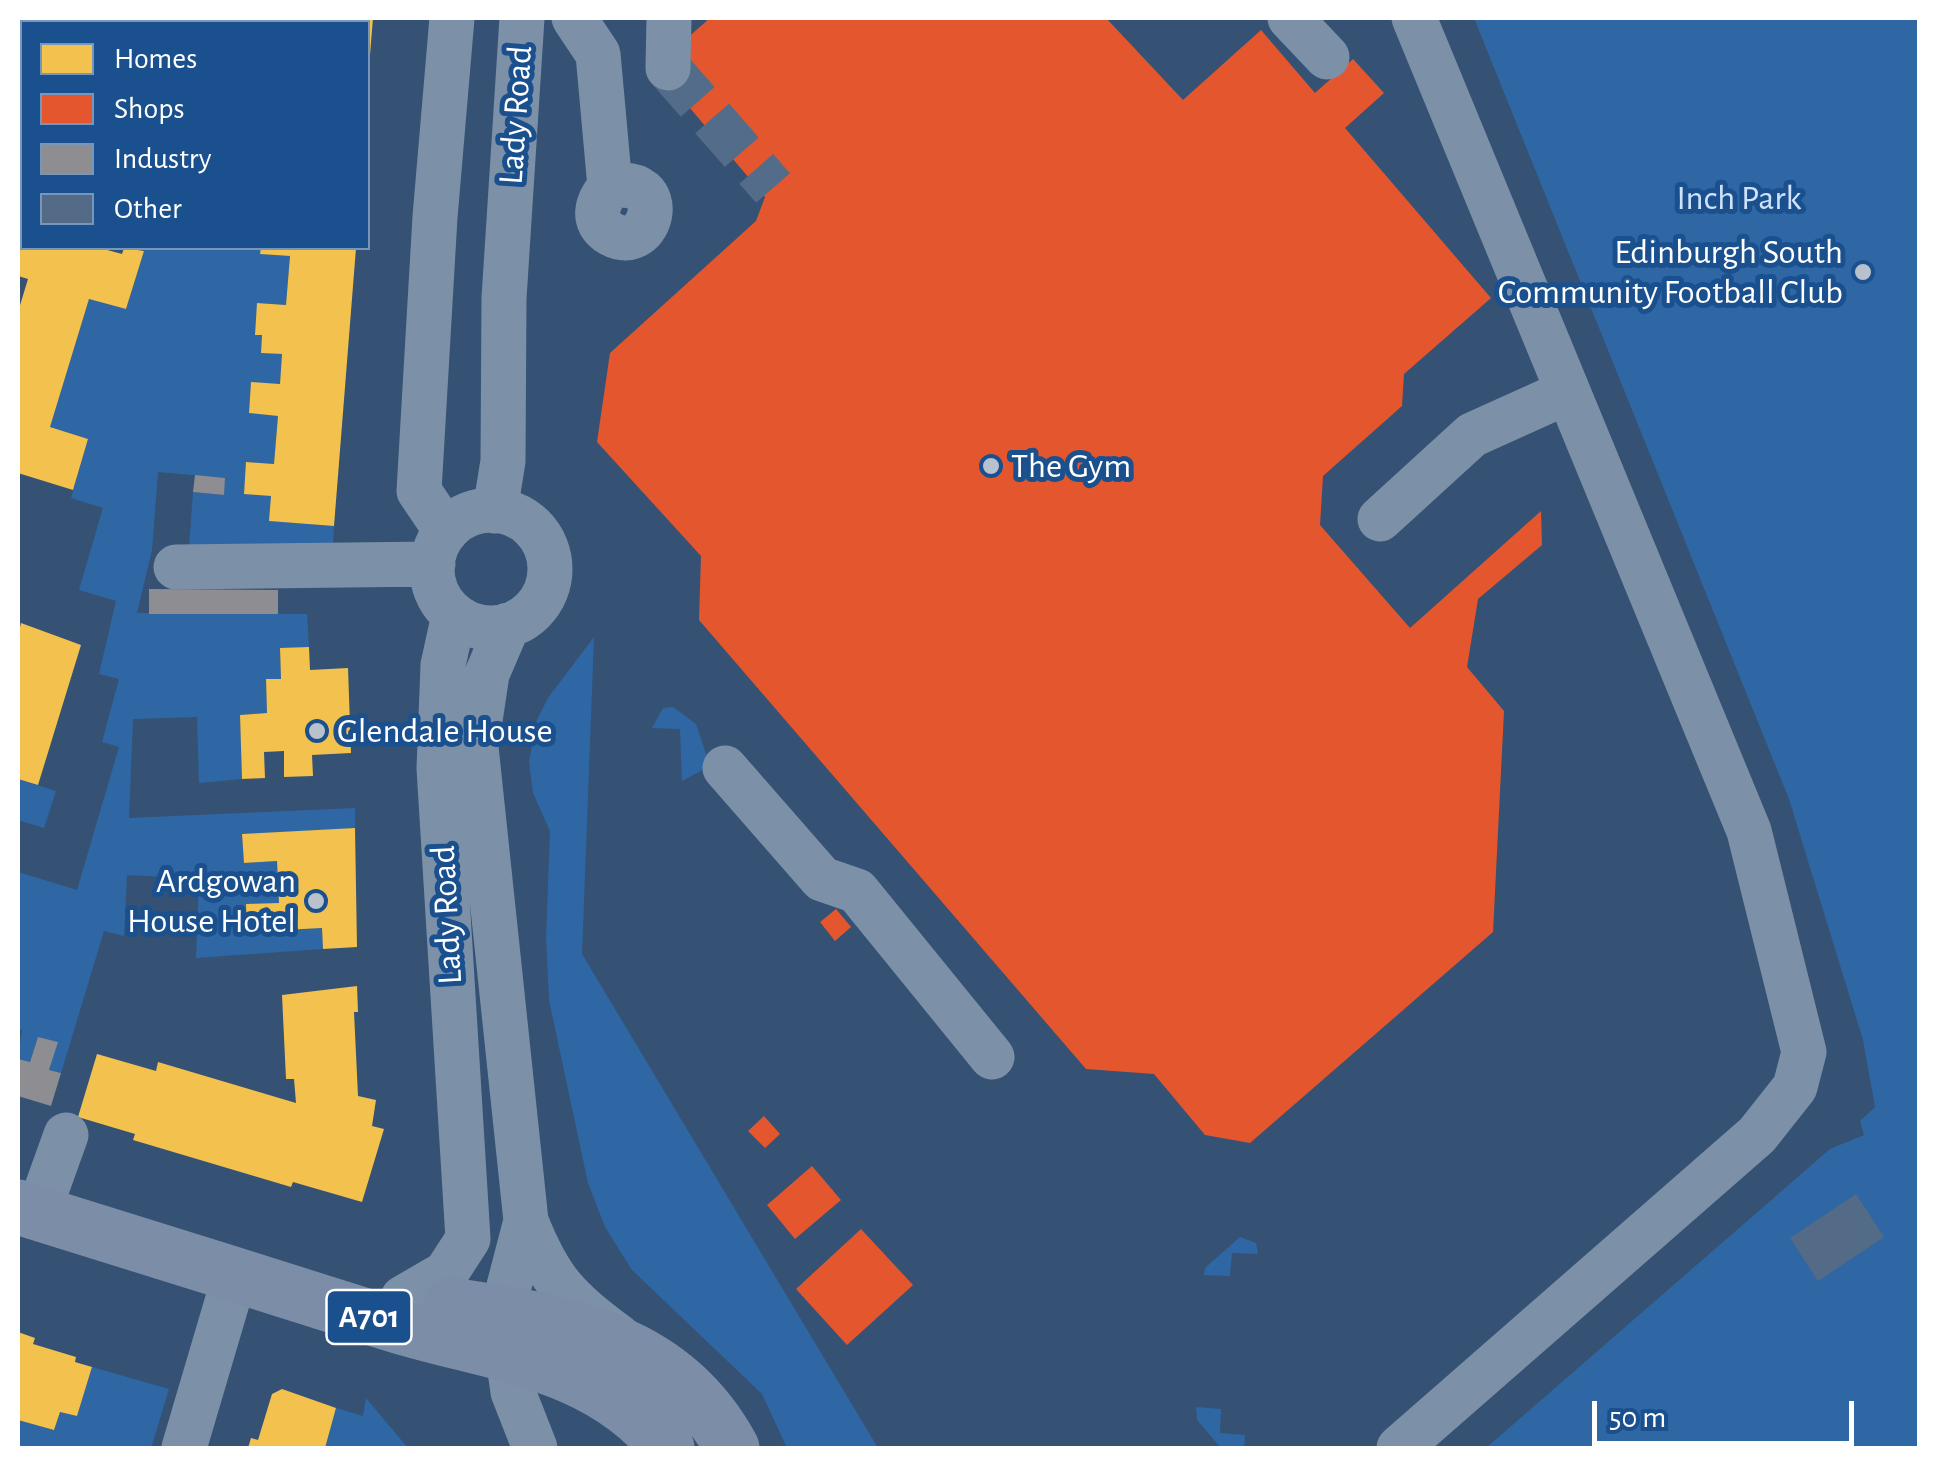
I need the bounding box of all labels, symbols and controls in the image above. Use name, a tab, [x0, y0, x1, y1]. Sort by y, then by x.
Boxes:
legend	[20, 20, 370, 250]
text: Homes	[114, 44, 197, 74]
street label: Lady Road	[490, 44, 542, 186]
text: Shops	[114, 94, 185, 124]
text: Industry	[114, 144, 212, 174]
park label: Inch Park	[1677, 177, 1801, 219]
text: Other	[114, 194, 182, 224]
place label: Edinburgh South Community Football Club	[1498, 231, 1843, 313]
marker: Edinburgh South Community Football Club	[1852, 261, 1874, 283]
place label: The Gym	[1011, 445, 1131, 487]
marker: The Gym	[980, 455, 1002, 477]
place label: Glendale House	[337, 710, 553, 752]
marker: Glendale House	[306, 720, 328, 742]
street label: Lady Road	[422, 844, 472, 986]
place label: Ardgowan House Hotel	[127, 860, 296, 942]
marker: Ardgowan House Hotel	[305, 890, 327, 912]
road number: A701	[326, 1290, 412, 1344]
scale bar	[1597, 1381, 1860, 1443]
text: 50 m	[1609, 1403, 1666, 1433]

